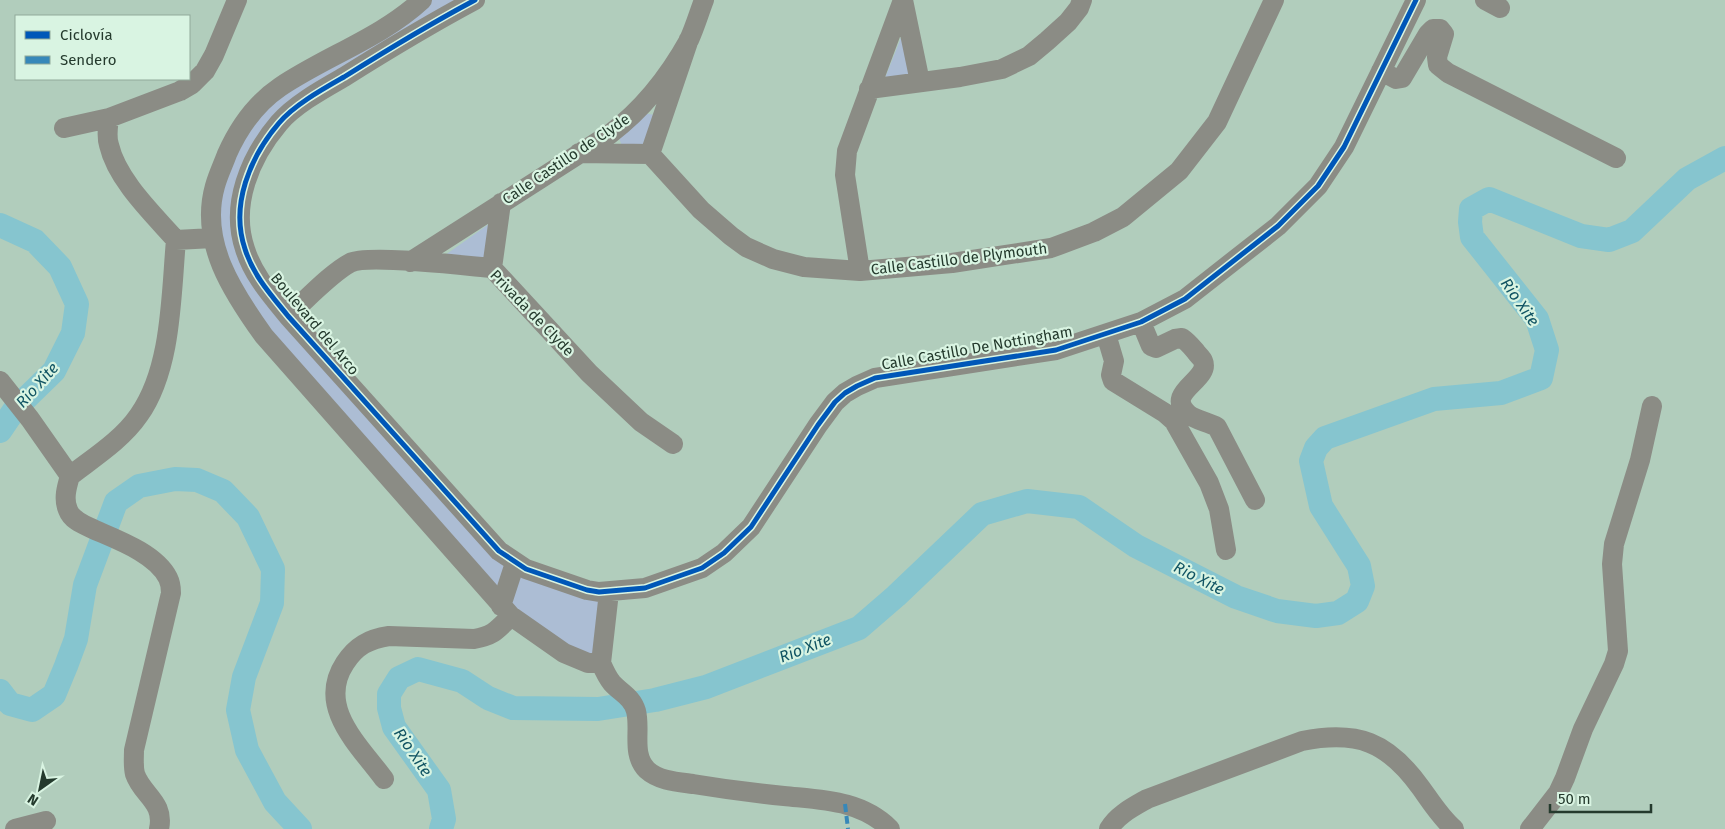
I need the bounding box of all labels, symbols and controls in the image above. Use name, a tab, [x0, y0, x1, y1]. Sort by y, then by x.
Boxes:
legend	[15, 15, 190, 80]
text: Ciclovía	[60, 26, 113, 44]
text: Sendero	[60, 51, 116, 69]
street label: Calle Castillo de Clyde	[499, 110, 633, 208]
street label: Calle Castillo de Plymouth	[870, 239, 1048, 279]
street label: Privada de Clyde	[486, 266, 578, 360]
street label: Boulevard del Arco	[267, 269, 363, 379]
water label: Rio Xite	[1497, 274, 1543, 330]
street label: Calle Castillo De Nottingham	[880, 322, 1074, 374]
water label: Rio Xite	[12, 359, 62, 411]
water label: Rio Xite	[1171, 557, 1227, 599]
water label: Rio Xite	[776, 629, 834, 667]
water label: Rio Xite	[390, 724, 436, 780]
north arrow	[15, 764, 65, 814]
scale bar	[1550, 782, 1651, 814]
text: N	[25, 790, 42, 809]
text: 50 m	[1558, 790, 1591, 808]

